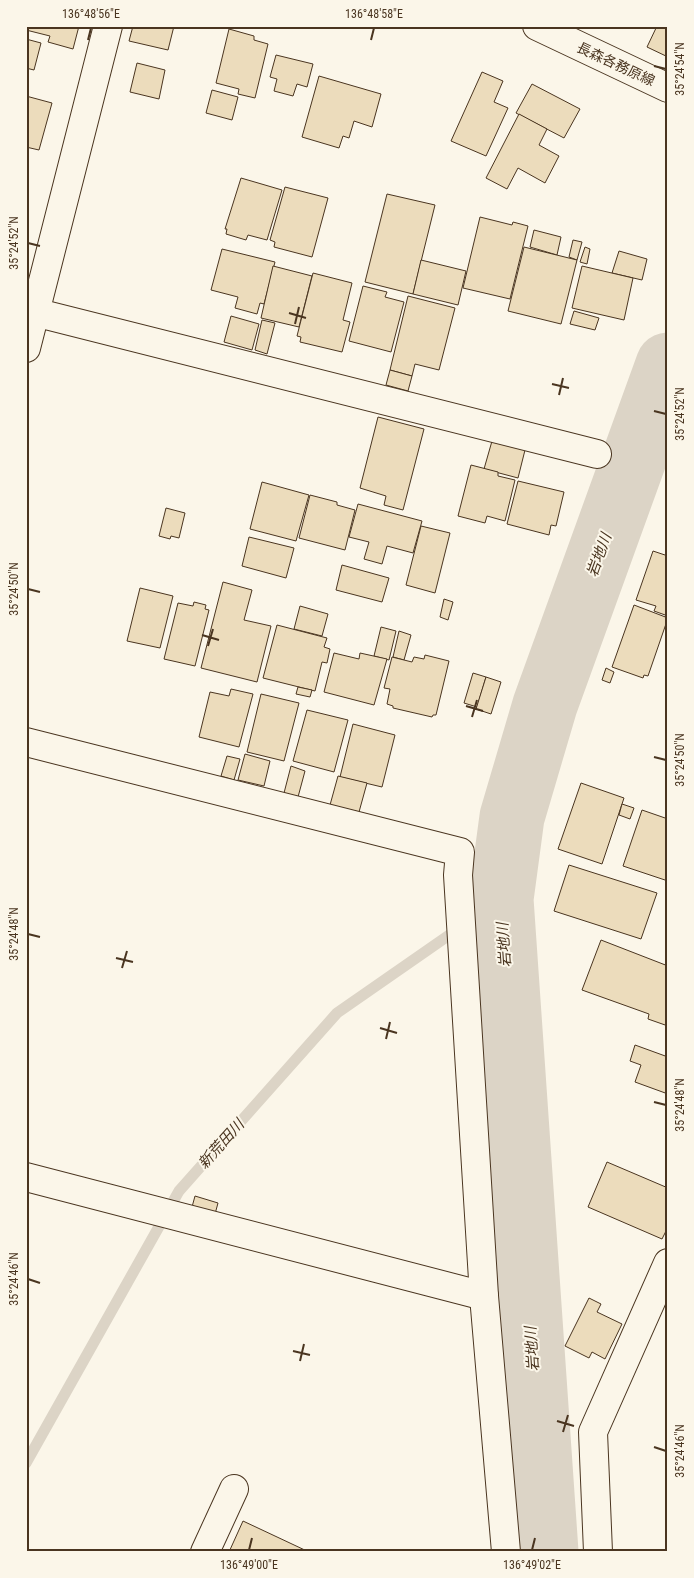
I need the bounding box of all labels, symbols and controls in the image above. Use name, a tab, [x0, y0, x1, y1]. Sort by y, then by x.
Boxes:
text: 136°48'56"E	[62, 7, 120, 21]
text: 136°48'58"E	[345, 7, 403, 21]
street label: 長森各務原線	[575, 39, 657, 89]
text: 35°24'54"N	[673, 42, 687, 96]
text: 35°24'52"N	[7, 216, 21, 270]
text: 35°24'52"N	[673, 387, 687, 441]
water label: 岩地川	[583, 529, 616, 579]
text: 35°24'50"N	[7, 562, 21, 616]
text: 35°24'50"N	[673, 733, 687, 787]
text: 35°24'48"N	[7, 907, 21, 961]
water label: 岩地川	[493, 920, 515, 968]
text: 35°24'48"N	[673, 1078, 687, 1132]
water label: 新荒田川	[194, 1114, 249, 1172]
text: 35°24'46"N	[7, 1252, 21, 1306]
water label: 岩地川	[521, 1324, 543, 1372]
text: 35°24'46"N	[673, 1424, 687, 1478]
text: 136°49'00"E	[220, 1558, 278, 1572]
text: 136°49'02"E	[503, 1558, 561, 1572]

